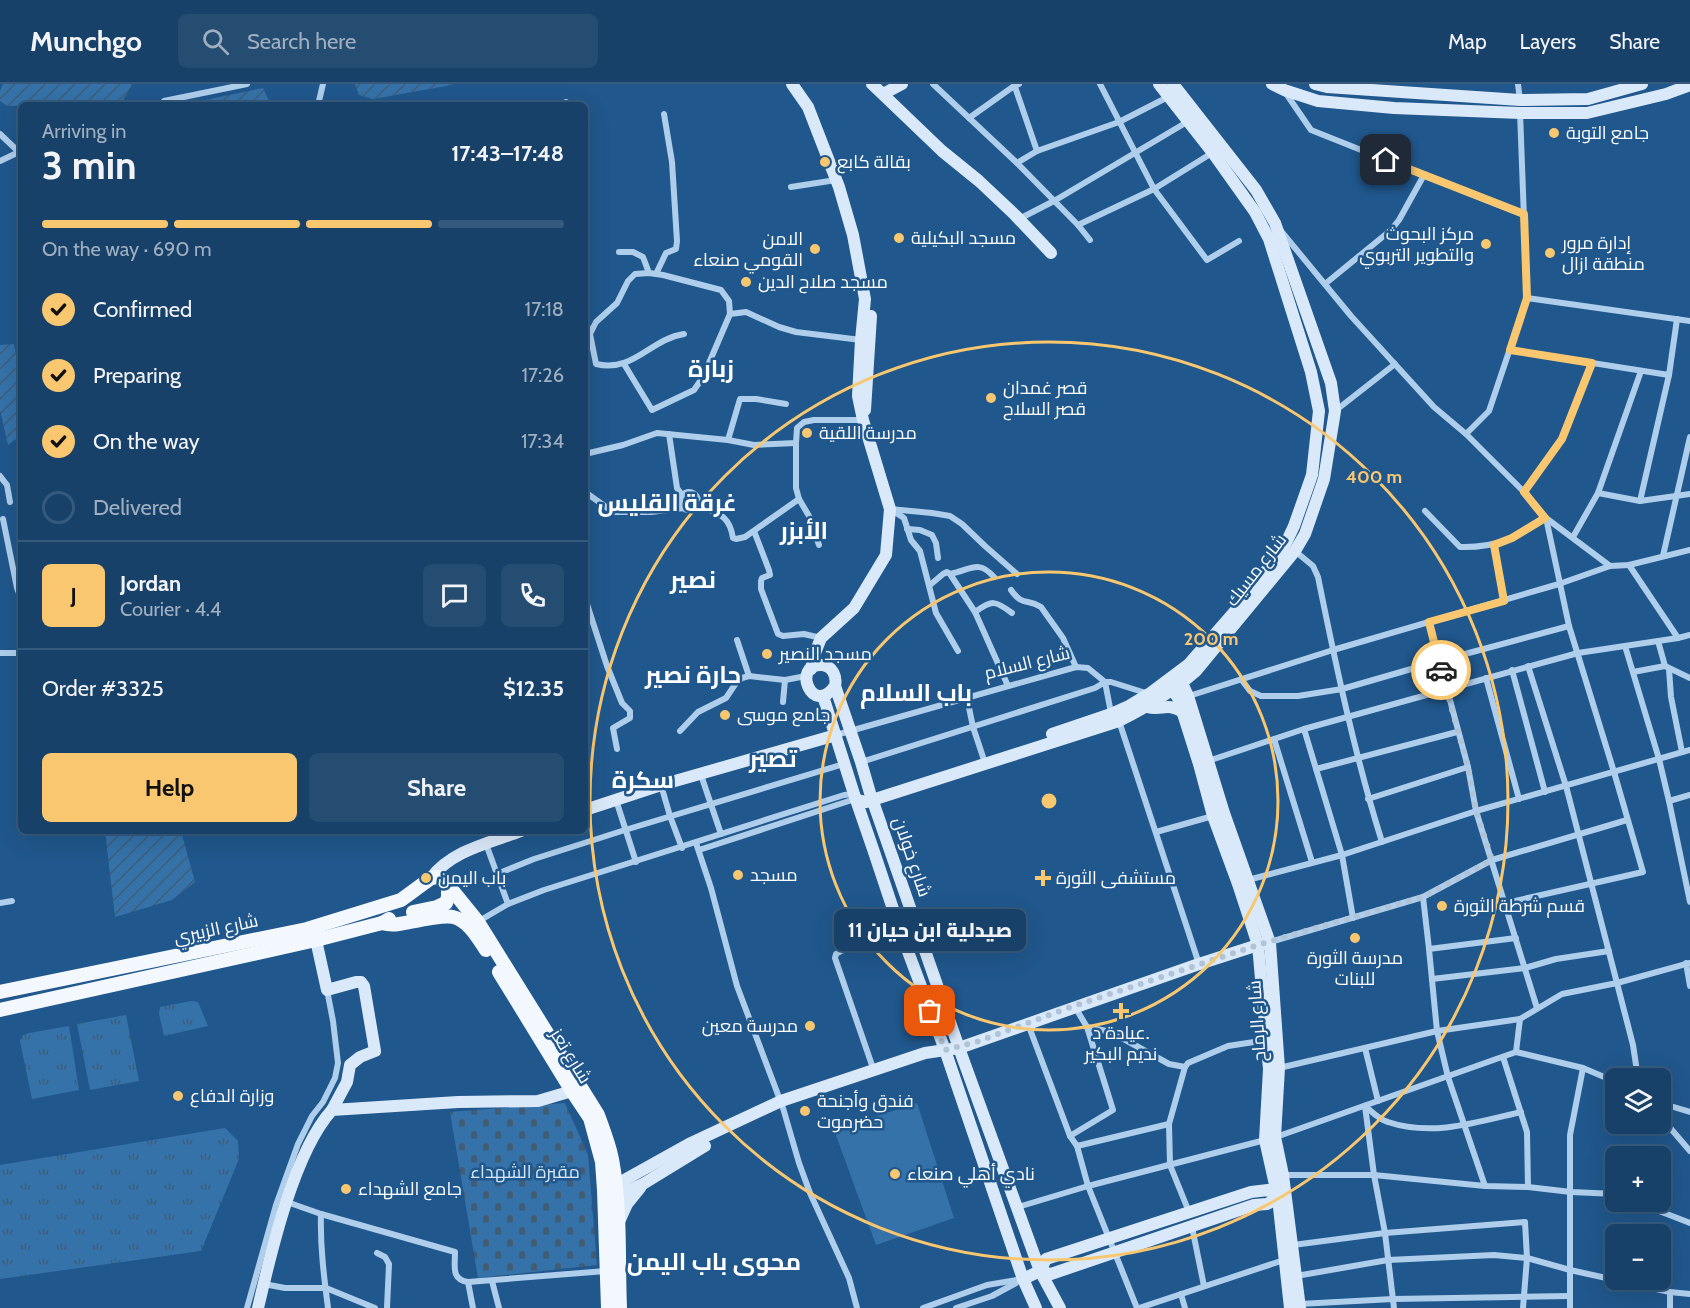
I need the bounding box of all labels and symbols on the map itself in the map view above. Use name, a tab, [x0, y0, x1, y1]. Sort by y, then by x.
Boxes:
place label: جامع التوبة	[1566, 122, 1649, 145]
marker: جامع التوبة	[1547, 126, 1561, 140]
pin	[1360, 134, 1411, 185]
place label: بقالة كابع	[837, 151, 911, 174]
marker: بقالة كابع	[818, 155, 832, 169]
place label: مركز البحوث والتطوير التربوي	[1359, 223, 1474, 269]
place label: مسجد البكيلية	[911, 227, 1016, 249]
place label: الامن القومي صنعاء	[693, 228, 803, 274]
marker: مسجد البكيلية	[892, 231, 906, 245]
place label: إدارة مرور منطقة ازال	[1561, 232, 1645, 275]
marker: مركز البحوث والتطوير التربوي	[1479, 237, 1493, 251]
marker: الامن القومي صنعاء	[808, 242, 822, 256]
marker: إدارة مرور منطقة ازال	[1543, 246, 1557, 260]
place label: مسجد صلاح الدين	[758, 271, 888, 294]
marker: مسجد صلاح الدين	[739, 275, 753, 289]
district label: زبارة	[688, 354, 734, 383]
place label: قصر غمدان قصر السلاح	[1003, 377, 1087, 421]
marker: قصر غمدان قصر السلاح	[984, 391, 998, 405]
place label: مدرسة اللقية	[819, 422, 917, 444]
marker: مدرسة اللقية	[800, 426, 814, 440]
text: 400 m	[1346, 466, 1402, 488]
district label: غرقة القليس	[597, 488, 737, 517]
district label: الأبزر	[779, 516, 828, 545]
street label: شارع مسيك	[1221, 529, 1292, 611]
district label: نصير	[669, 565, 716, 594]
text: 200 m	[1184, 628, 1238, 650]
courier	[1411, 640, 1471, 700]
street label: شارع السلام	[982, 642, 1072, 685]
place label: مسجد النصير	[778, 643, 872, 665]
marker: مسجد النصير	[760, 647, 774, 661]
district label: حارة نصير	[644, 660, 741, 689]
district label: باب السلام	[860, 678, 972, 709]
place label: جامع موسى	[737, 704, 830, 727]
marker: جامع موسى	[718, 708, 732, 722]
district label: تصير	[748, 744, 798, 773]
district label: سكرة	[612, 765, 674, 794]
centre of rings	[1039, 791, 1059, 811]
street label: شارع خولان	[887, 814, 936, 900]
place label: مسجد	[750, 864, 798, 886]
place label: باب اليمن	[438, 867, 506, 889]
place label: مستشفى الثورة	[1056, 867, 1176, 889]
marker: مسجد	[731, 868, 745, 882]
marker: مستشفى الثورة	[1034, 869, 1052, 887]
marker: باب اليمن	[419, 871, 433, 885]
place label: قسم شرطة الثورة	[1454, 895, 1585, 918]
marker: قسم شرطة الثورة	[1435, 899, 1449, 913]
street label: شارع الزبيري	[172, 909, 261, 952]
callout: صيدلية ابن حيان 11	[834, 909, 1026, 951]
marker: مدرسة الثورة للبنات	[1348, 931, 1362, 945]
place label: مدرسة الثورة للبنات	[1307, 947, 1403, 990]
street label: شارع الرماح	[1243, 980, 1272, 1062]
pin	[904, 985, 955, 1036]
marker: عيادة د. نديم البكير	[1112, 1002, 1130, 1020]
place label: مدرسة معين	[702, 1015, 798, 1037]
marker: مدرسة معين	[803, 1019, 817, 1033]
place label: عيادة د. نديم البكير	[1084, 1022, 1157, 1066]
street label: شارع تعز	[544, 1024, 596, 1088]
place label: وزارة الدفاع	[190, 1085, 274, 1108]
marker: وزارة الدفاع	[171, 1089, 185, 1103]
place label: فندق وأجنحة حضرموت	[817, 1090, 914, 1133]
marker: فندق وأجنحة حضرموت	[798, 1104, 812, 1118]
park label: مقبرة الشهداء	[470, 1161, 580, 1183]
place label: نادي أهلي صنعاء	[907, 1163, 1035, 1188]
marker: نادي أهلي صنعاء	[888, 1167, 902, 1181]
place label: جامع الشهداء	[358, 1178, 462, 1201]
marker: جامع الشهداء	[339, 1182, 353, 1196]
district label: محوى باب اليمن	[627, 1247, 801, 1276]

